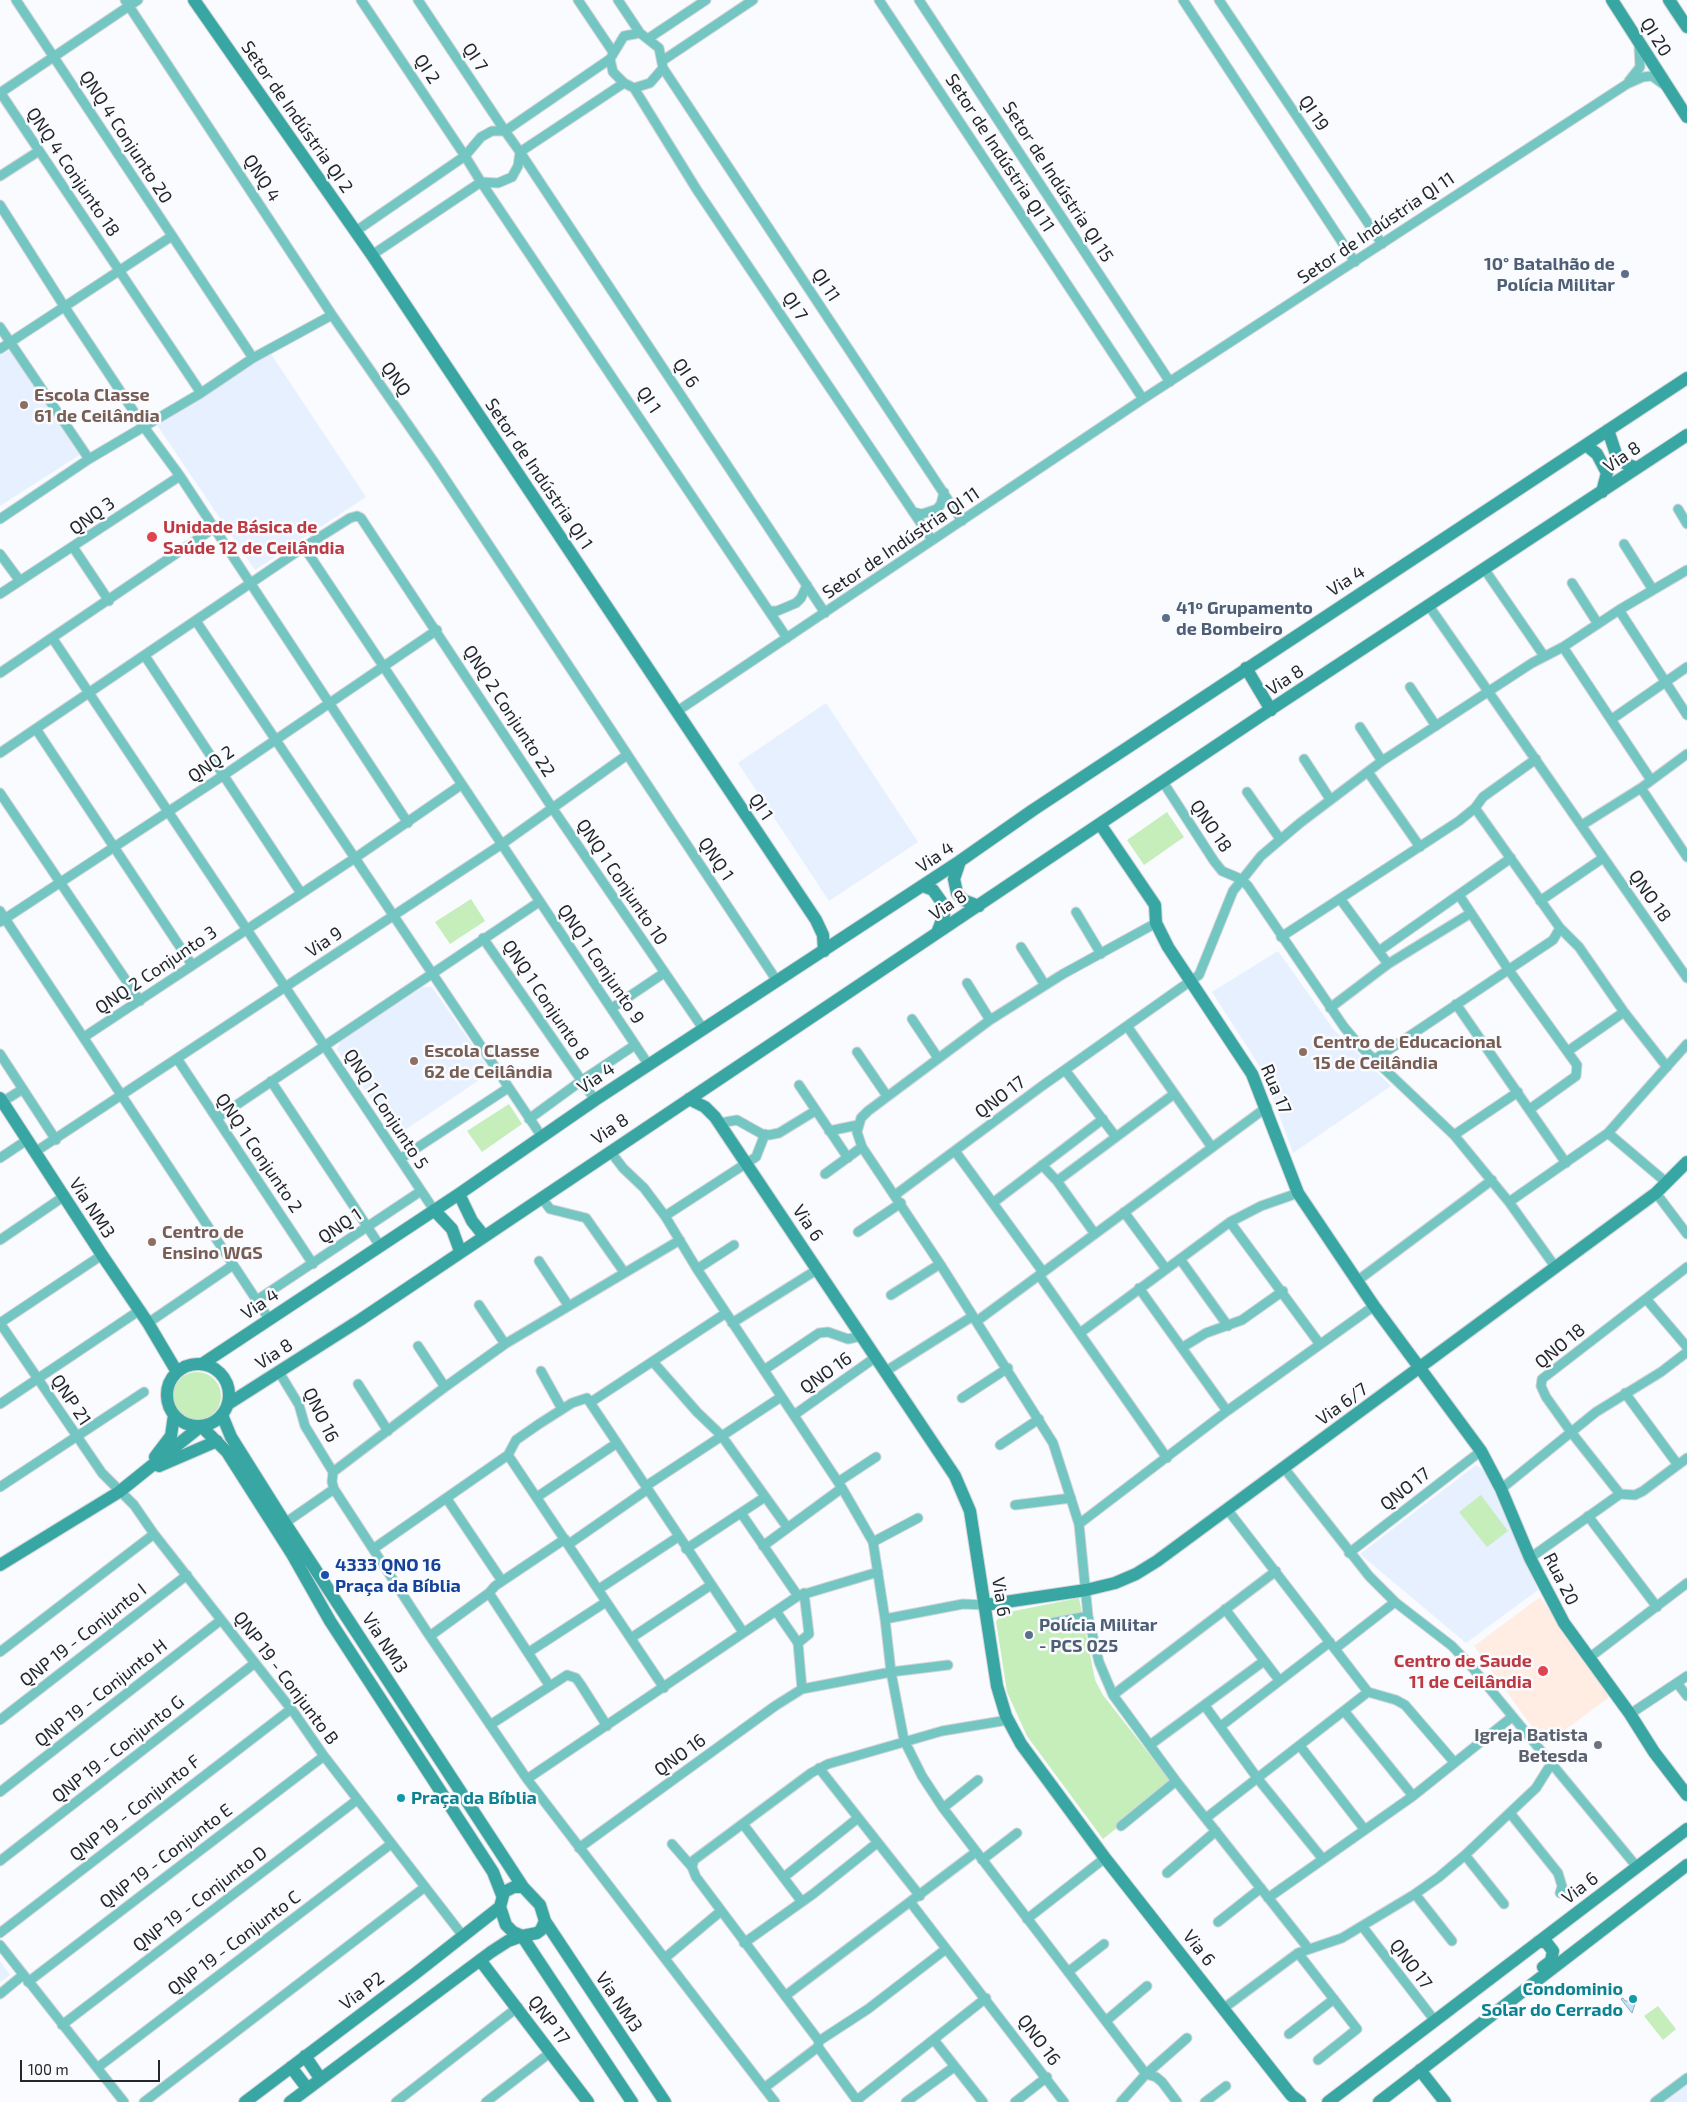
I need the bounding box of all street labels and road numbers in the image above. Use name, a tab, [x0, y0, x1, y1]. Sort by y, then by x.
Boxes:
street label: QI 20	[1636, 14, 1676, 60]
street label: Setor de Indústria QI 2	[236, 37, 358, 197]
street label: QI 7	[458, 39, 492, 75]
street label: QI 2	[410, 50, 444, 88]
street label: QNQ 4 Conjunto 20	[75, 66, 177, 208]
street label: Setor de Indústria QI 11	[941, 70, 1059, 236]
street label: QI 19	[1294, 91, 1334, 135]
street label: Setor de Indústria QI 15	[998, 98, 1118, 266]
street label: QNQ 4 Conjunto 18	[22, 103, 124, 241]
street label: QNQ 4	[239, 150, 285, 206]
street label: Setor de Indústria QI 11	[1293, 167, 1459, 289]
street label: QI 11	[807, 264, 845, 306]
street label: QI 7	[778, 288, 812, 324]
street label: QI 6	[668, 354, 704, 392]
street label: QNQ	[377, 358, 415, 400]
street label: QI 1	[632, 382, 666, 418]
street label: Setor de Indústria QI 1	[480, 394, 598, 554]
street label: Via 8	[1599, 437, 1645, 477]
street label: Setor de Indústria QI 11	[818, 482, 984, 604]
street label: QNQ 3	[65, 492, 119, 540]
street label: Via 4	[1323, 561, 1369, 601]
street label: QNQ 2 Conjunto 22	[458, 641, 560, 781]
street label: Via 8	[1262, 660, 1308, 700]
street label: QNQ 2	[184, 741, 238, 787]
street label: QI 1	[744, 789, 778, 825]
street label: QNO 18	[1186, 796, 1236, 856]
street label: QNQ 1 Conjunto 10	[572, 815, 672, 949]
street label: QNQ 1	[694, 833, 738, 885]
street label: Via 4	[912, 837, 958, 877]
street label: QNO 18	[1624, 866, 1676, 926]
street label: Via 8	[925, 885, 971, 925]
street label: QNQ 1 Conjunto 9	[553, 900, 649, 1028]
street label: QNQ 2 Conjunto 3	[91, 921, 221, 1019]
street label: Via 9	[302, 922, 346, 962]
street label: QNQ 1 Conjunto 8	[498, 936, 594, 1064]
street label: QNQ 1 Conjunto 5	[339, 1045, 433, 1173]
street label: Via 4	[573, 1058, 619, 1098]
street label: Rua 17	[1256, 1061, 1296, 1117]
street label: QNO 17	[971, 1071, 1029, 1123]
street label: QNQ 1 Conjunto 2	[211, 1089, 307, 1217]
street label: Via 8	[587, 1109, 633, 1149]
street label: Via NM3	[64, 1174, 120, 1242]
street label: Via 6	[788, 1201, 828, 1245]
street label: QNQ 1	[314, 1204, 366, 1248]
street label: Via 4	[237, 1284, 283, 1324]
street label: QNO 18	[1531, 1319, 1589, 1373]
street label: Via 8	[251, 1334, 297, 1374]
street label: QNO 16	[796, 1347, 856, 1399]
street label: QNP 21	[46, 1370, 96, 1430]
street label: Via 6/7	[1312, 1378, 1372, 1430]
street label: QNO 16	[299, 1384, 343, 1446]
street label: QNO 17	[1376, 1463, 1434, 1515]
street label: Rua 20	[1539, 1549, 1583, 1609]
street label: Via 6	[987, 1576, 1015, 1618]
street label: QNP 19 - Conjunto I	[15, 1579, 151, 1691]
street label: QNP 19 - Conjunto B	[229, 1607, 343, 1749]
street label: Via NM3	[357, 1609, 413, 1677]
street label: QNP 19 - Conjunto H	[30, 1635, 172, 1751]
street label: QNP 19 - Conjunto G	[48, 1691, 188, 1807]
street label: QNO 16	[650, 1729, 710, 1781]
street label: QNP 19 - Conjunto F	[65, 1750, 205, 1866]
street label: QNP 19 - Conjunto E	[96, 1799, 236, 1913]
street label: QNP 19 - Conjunto D	[129, 1842, 271, 1956]
street label: Via 6	[1558, 1867, 1602, 1909]
street label: QNP 19 - Conjunto C	[163, 1886, 305, 2000]
street label: Via 6	[1178, 1926, 1220, 1970]
street label: QNO 17	[1385, 1935, 1437, 1993]
street label: Via P2	[336, 1967, 388, 2015]
street label: Via NM3	[591, 1968, 647, 2036]
street label: QNP 17	[524, 1991, 574, 2049]
street label: QNO 16	[1013, 2010, 1065, 2070]

